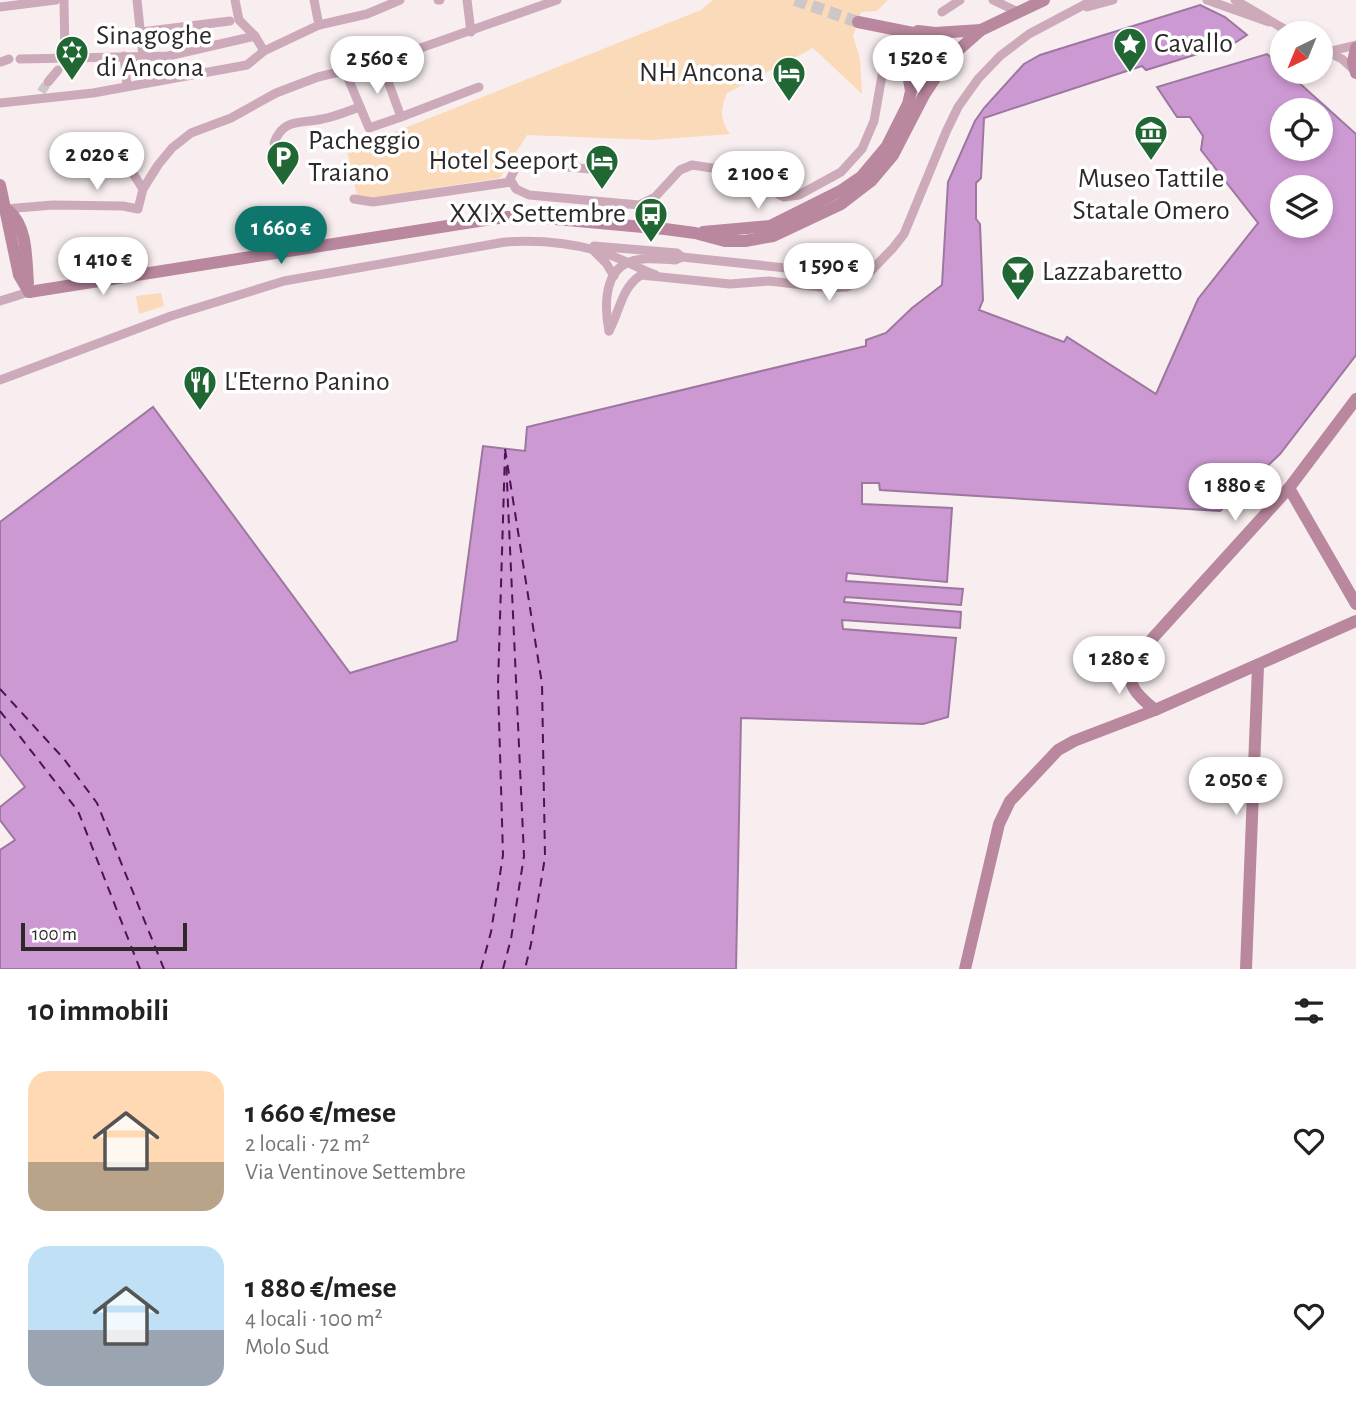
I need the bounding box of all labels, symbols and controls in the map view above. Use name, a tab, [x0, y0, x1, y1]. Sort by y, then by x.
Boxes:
north arrow	[1270, 21, 1334, 84]
map controls	[1270, 21, 1333, 238]
place label: Sinagoghe di Ancona	[96, 22, 212, 82]
place icon: Cavallo	[1111, 25, 1149, 74]
place label: Cavallo	[1154, 30, 1233, 58]
synagogue icon: Sinagoghe di Ancona	[53, 33, 91, 82]
pin: 2 560 €	[312, 36, 442, 96]
pin: 1 520 €	[853, 36, 983, 95]
text: 1 520 €	[889, 46, 947, 69]
text: 2 560 €	[346, 47, 408, 70]
hotel icon: NH Ancona	[770, 54, 808, 103]
place label: NH Ancona	[639, 59, 764, 87]
button: locate	[1270, 98, 1333, 161]
museum icon: Museo Tattile Statale Omero	[1132, 113, 1170, 162]
place label: Pacheggio Traiano	[308, 127, 421, 187]
pin: 2 020 €	[32, 132, 162, 192]
parking icon: Pacheggio Traiano	[264, 138, 302, 187]
hotel icon: Hotel Seeport	[583, 142, 621, 191]
text: 2 020 €	[65, 143, 129, 166]
place label: Hotel Seeport	[429, 147, 578, 175]
pin: 2 100 €	[693, 152, 823, 211]
text: 2 100 €	[728, 162, 788, 185]
place label: Museo Tattile Statale Omero	[1072, 165, 1230, 225]
button: layers	[1270, 175, 1333, 238]
bus stop icon: XXIX Settembre	[632, 195, 670, 244]
place label: XXIX Settembre	[450, 200, 626, 228]
pin: 1 660 €	[216, 206, 346, 266]
text: 1 660 €	[251, 217, 311, 240]
pin: 1 410 €	[38, 238, 168, 297]
pin: 1 590 €	[764, 244, 894, 303]
text: 1 410 €	[74, 248, 132, 271]
bar icon: Lazzabaretto	[999, 253, 1037, 302]
text: 1 590 €	[800, 254, 859, 277]
place label: Lazzabaretto	[1042, 258, 1183, 286]
restaurant icon: L'Eterno Panino	[181, 363, 219, 412]
place label: L'Eterno Panino	[224, 368, 390, 396]
pin: 1 880 €	[1170, 463, 1300, 523]
text: 1 880 €	[1205, 474, 1265, 497]
pin: 1 280 €	[1054, 636, 1184, 696]
text: 1 280 €	[1089, 647, 1149, 670]
pin: 2 050 €	[1171, 758, 1301, 817]
text: 2 050 €	[1205, 768, 1267, 791]
scale bar	[21, 920, 187, 952]
text: 100 m	[32, 925, 77, 944]
icon: filters	[1290, 992, 1328, 1030]
text: 10 immobili	[28, 996, 169, 1026]
text: 1 660 €/mese	[245, 1098, 396, 1128]
icon: home	[84, 1099, 168, 1183]
icon: heart	[1290, 1122, 1328, 1160]
text: 2 locali · 72 m²	[245, 1133, 370, 1156]
text: Via Ventinove Settembre	[245, 1161, 466, 1184]
text: 1 880 €/mese	[245, 1273, 397, 1303]
icon: home	[84, 1274, 168, 1358]
icon: heart	[1290, 1297, 1328, 1335]
text: 4 locali · 100 m²	[245, 1308, 383, 1331]
text: Molo Sud	[245, 1336, 329, 1359]

